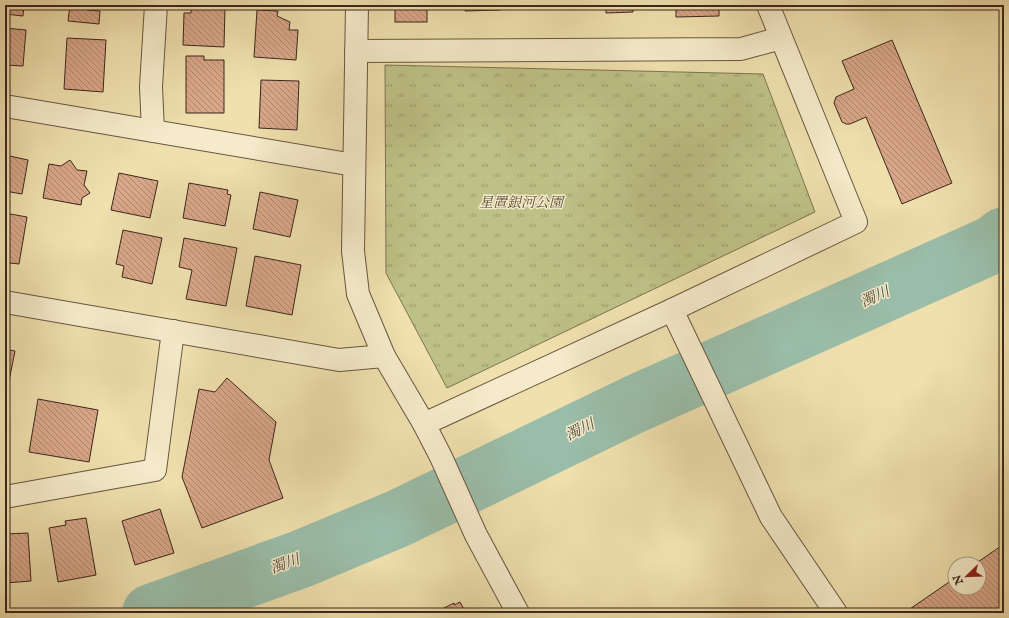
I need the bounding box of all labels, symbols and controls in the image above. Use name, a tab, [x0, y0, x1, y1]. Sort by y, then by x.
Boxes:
park label: 星置銀河公園	[479, 194, 565, 212]
water label: 濁川	[857, 281, 894, 312]
water label: 濁川	[562, 414, 599, 445]
water label: 濁川	[268, 549, 304, 578]
north arrow	[947, 556, 987, 596]
text: N	[950, 572, 967, 588]

